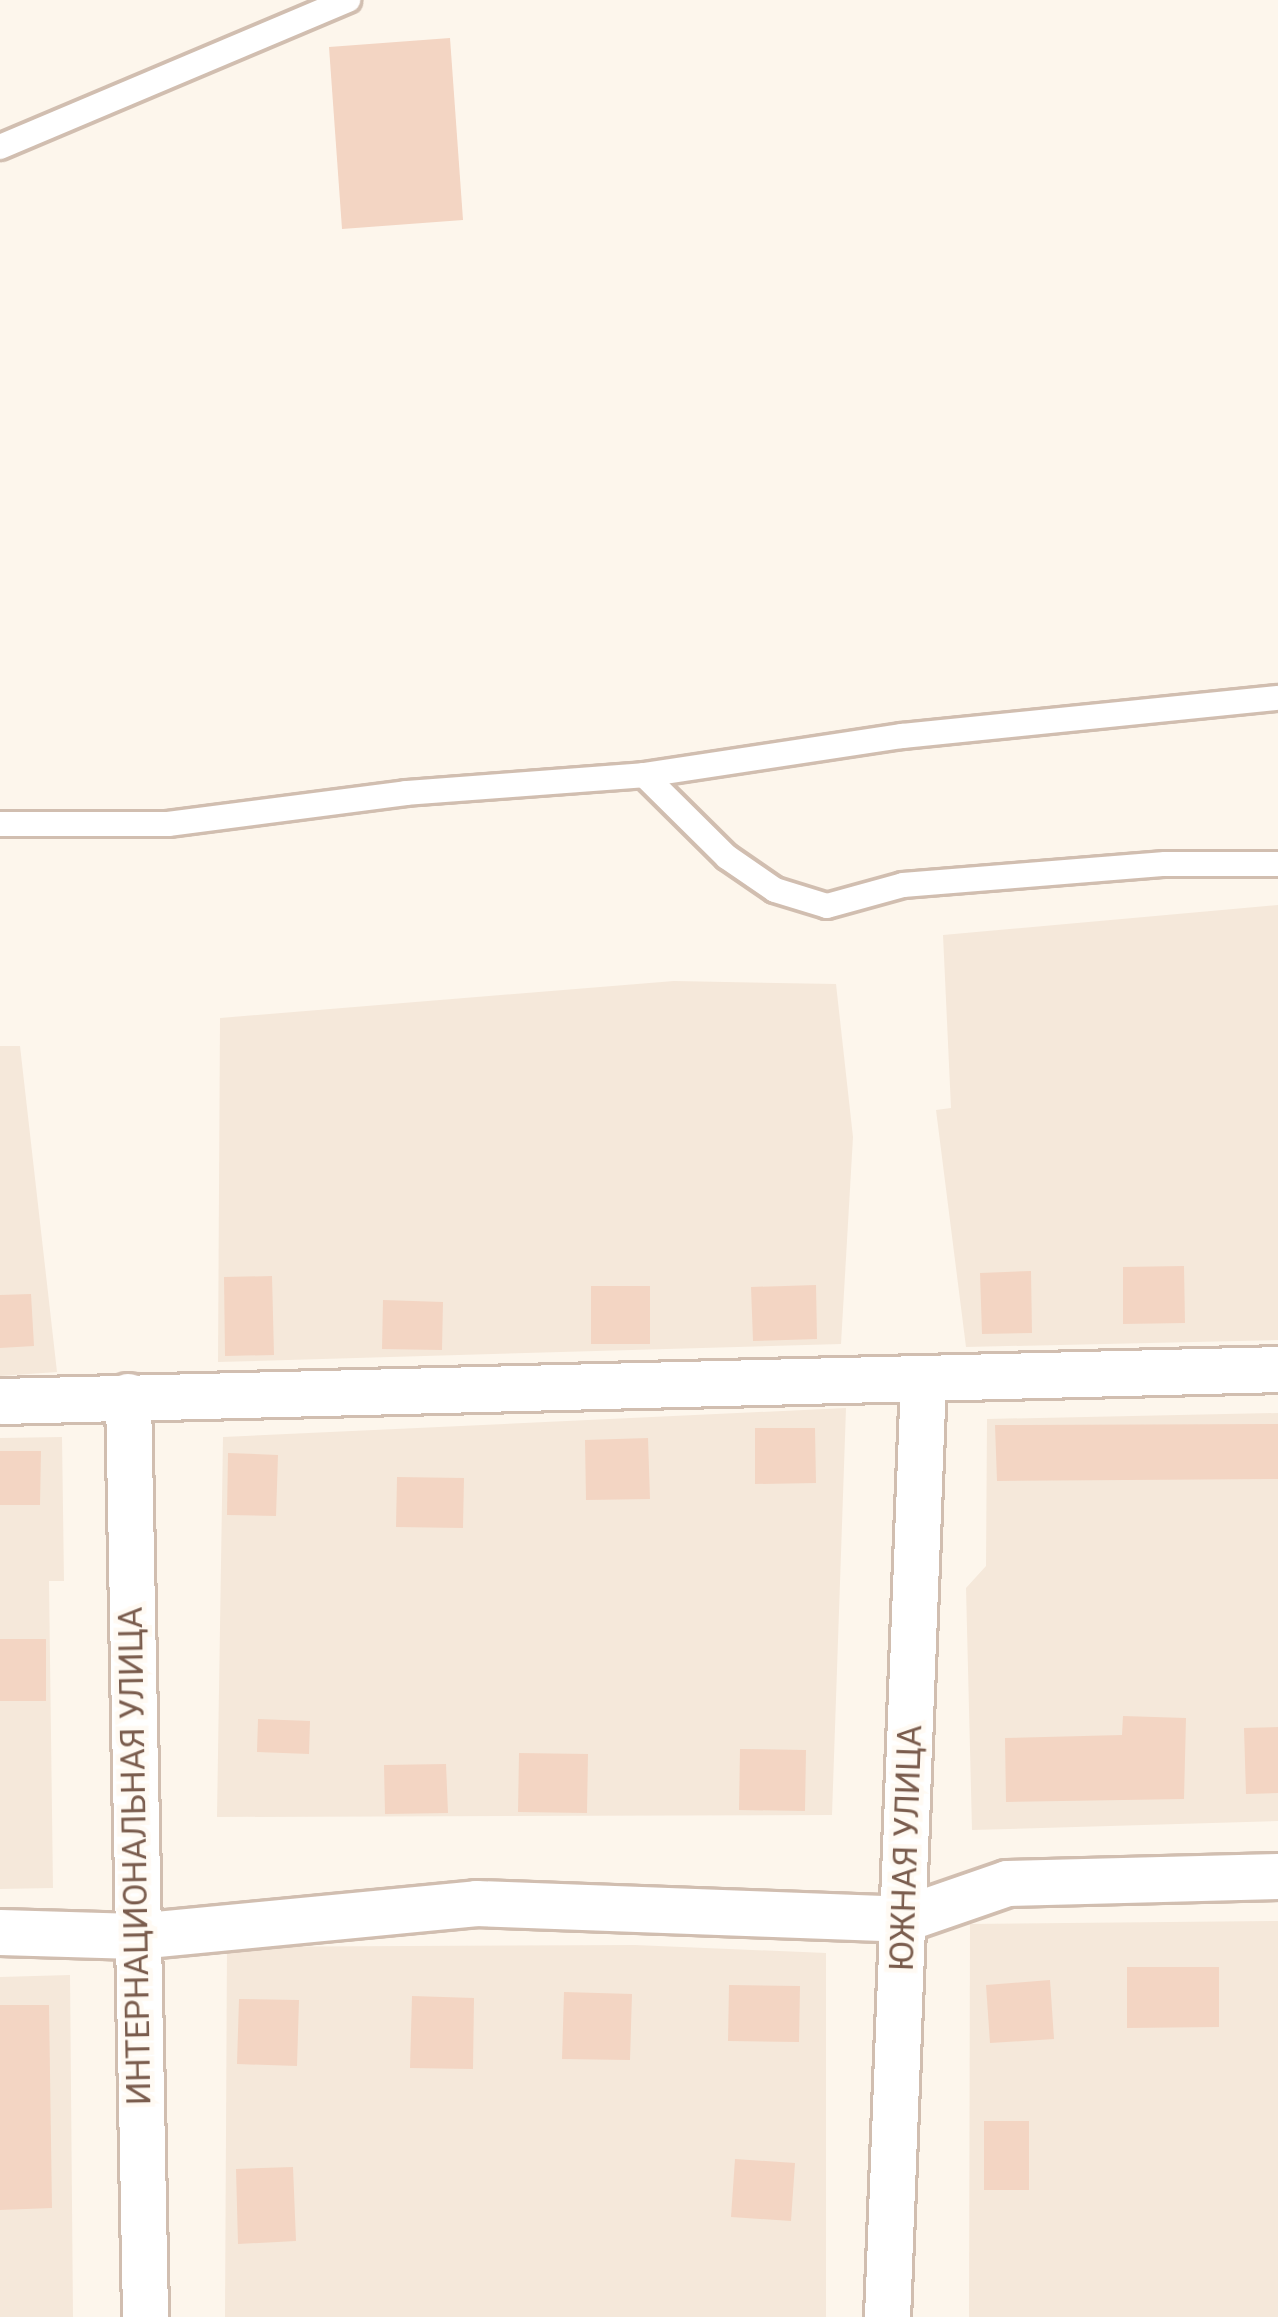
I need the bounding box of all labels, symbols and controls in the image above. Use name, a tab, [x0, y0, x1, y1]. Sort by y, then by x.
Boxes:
street label: ИНТЕРНАЦИОНАЛЬНАЯ УЛИЦА	[111, 1606, 159, 2106]
street label: ЮЖНАЯ УЛИЦА	[882, 1724, 930, 1972]

